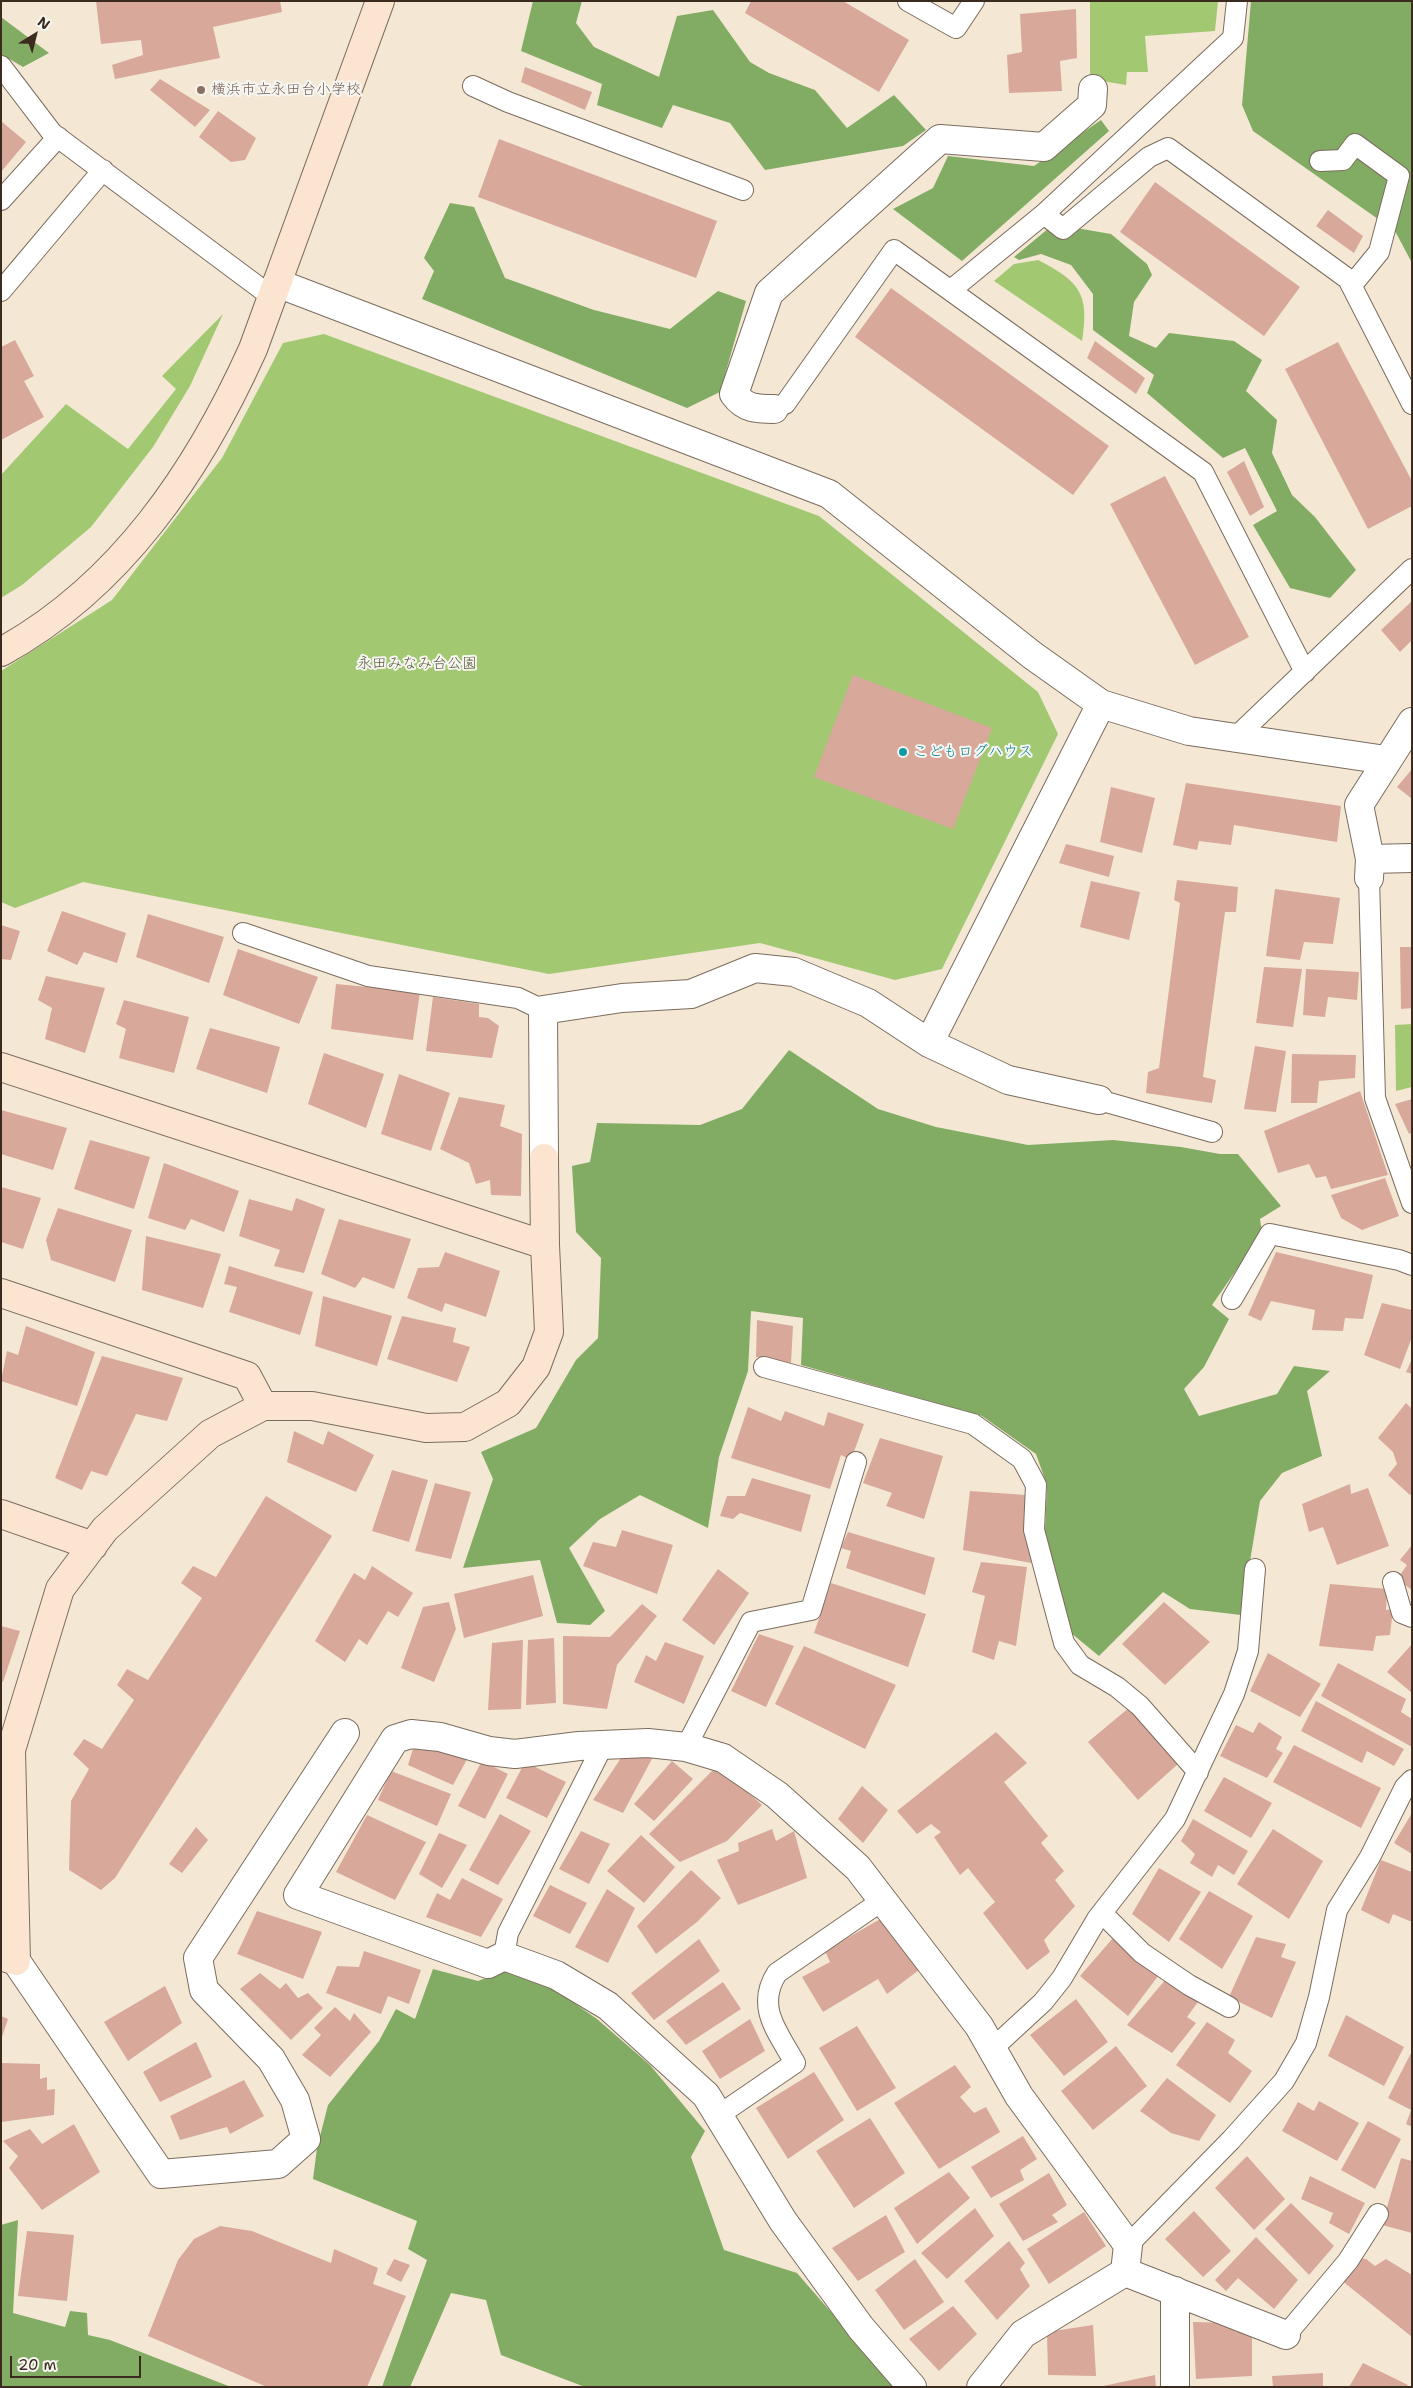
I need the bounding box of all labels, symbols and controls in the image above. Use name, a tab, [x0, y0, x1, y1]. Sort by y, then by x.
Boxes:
north arrow	[10, 10, 60, 60]
text: N	[34, 12, 54, 33]
place label: 横浜市立永田台小学校	[211, 81, 361, 99]
marker: 横浜市立永田台小学校	[195, 84, 207, 96]
park label: 永田みなみ台公園	[357, 655, 477, 673]
place label: こどもログハウス	[913, 743, 1033, 761]
marker: こどもログハウス	[897, 746, 909, 758]
scale bar	[12, 2346, 144, 2378]
text: 20 m	[18, 2355, 57, 2375]

